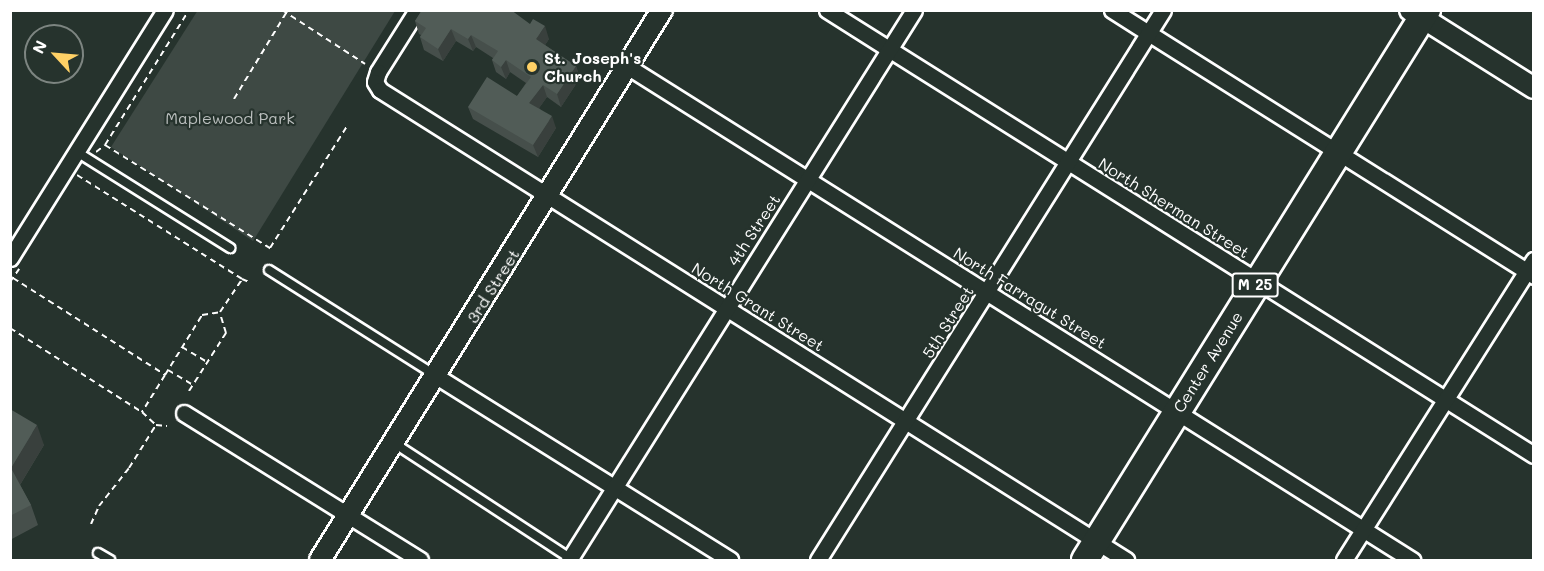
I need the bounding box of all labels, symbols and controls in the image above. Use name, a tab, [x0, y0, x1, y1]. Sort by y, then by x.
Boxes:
north arrow	[24, 24, 84, 84]
text: N	[27, 37, 51, 57]
place label: St. Joseph's Church	[544, 48, 641, 86]
marker: St. Joseph's Church	[525, 60, 539, 74]
park label: Maplewood Park	[165, 108, 295, 128]
street label: North Sherman Street	[1095, 154, 1253, 262]
street label: 4th Street	[724, 191, 784, 269]
street label: North Farragut Street	[950, 243, 1110, 353]
street label: 3rd Street	[463, 245, 523, 327]
street label: North Grant Street	[688, 259, 828, 355]
road number: M 25	[1231, 273, 1279, 297]
street label: 5th Street	[918, 282, 978, 362]
street label: Center Avenue	[1169, 308, 1247, 416]

